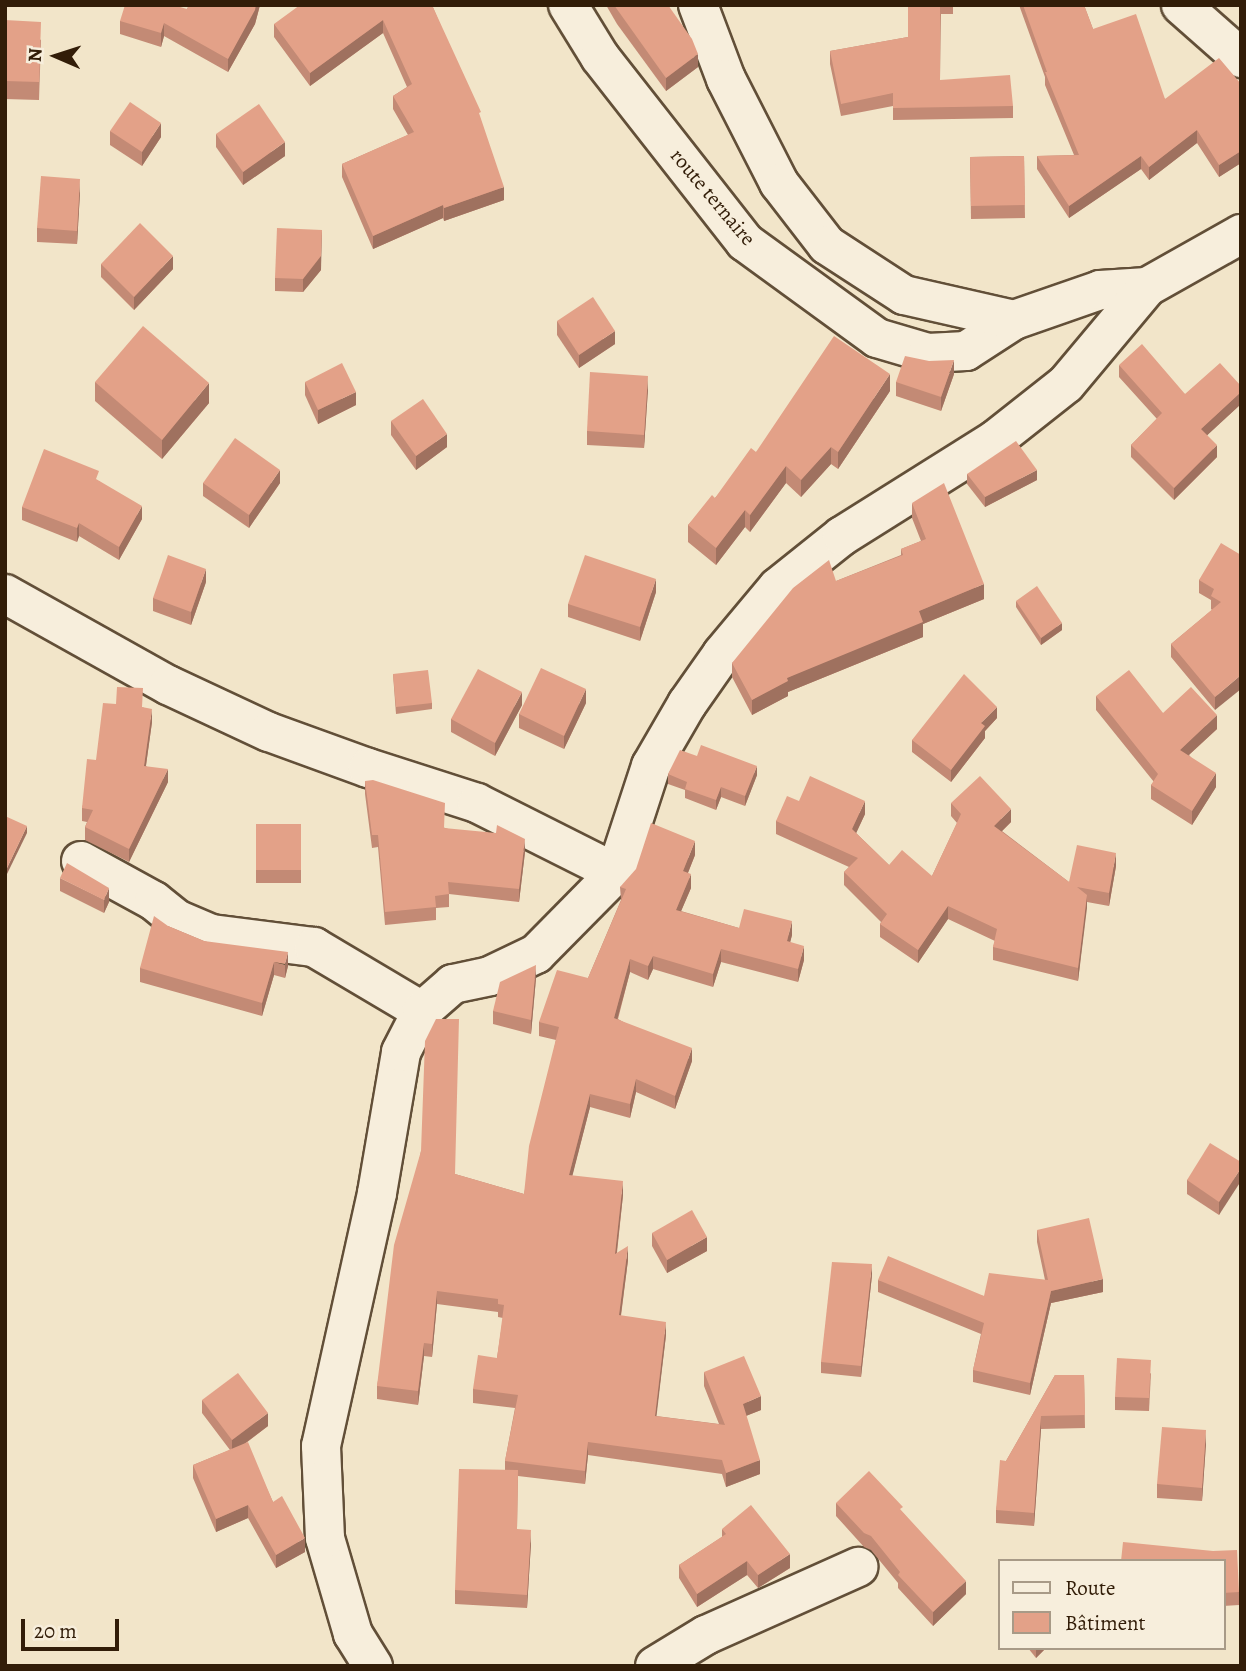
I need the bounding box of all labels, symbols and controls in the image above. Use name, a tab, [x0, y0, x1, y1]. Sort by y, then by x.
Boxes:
north arrow	[21, 21, 91, 91]
text: N	[22, 47, 48, 62]
street label: route ternaire	[665, 143, 761, 251]
legend	[998, 1559, 1225, 1650]
text: Route	[1065, 1574, 1115, 1602]
scale bar	[24, 1604, 122, 1648]
text: Bâtiment	[1065, 1609, 1146, 1637]
text: 20 m	[34, 1617, 77, 1645]

